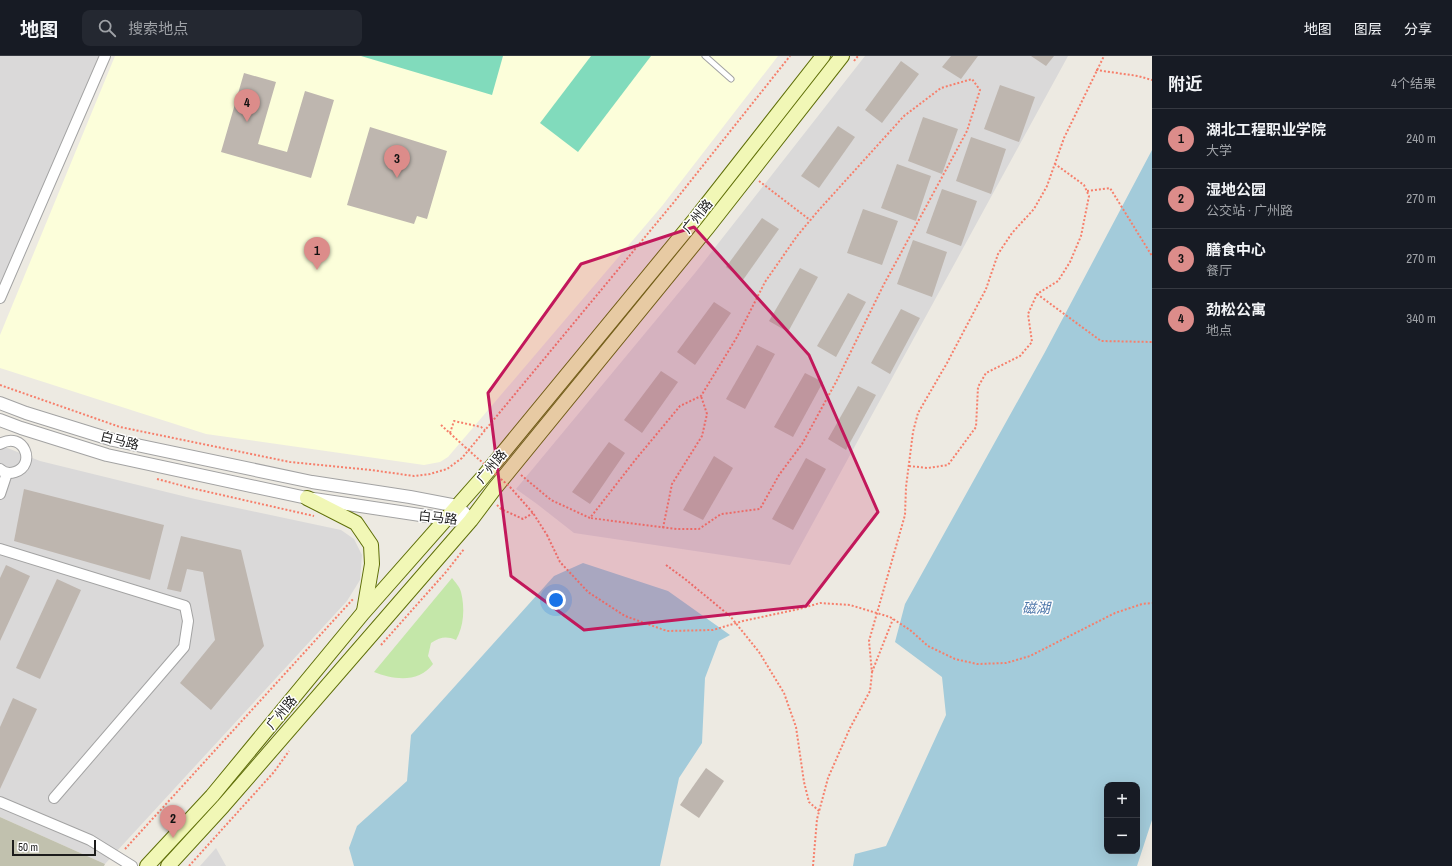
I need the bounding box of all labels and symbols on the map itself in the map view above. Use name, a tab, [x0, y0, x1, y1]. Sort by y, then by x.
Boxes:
pin: 4	[234, 89, 260, 122]
pin: 3	[384, 145, 410, 178]
street label: 广州路	[679, 196, 716, 237]
pin: 1	[304, 237, 330, 270]
street label: 白马路	[99, 428, 141, 453]
street label: 广州路	[472, 446, 510, 487]
street label: 白马路	[418, 507, 458, 528]
your location	[546, 590, 566, 610]
water label: 磁湖	[1022, 599, 1052, 617]
street label: 广州路	[262, 692, 300, 733]
pin: 2	[160, 805, 186, 838]
scale bar	[12, 838, 96, 857]

